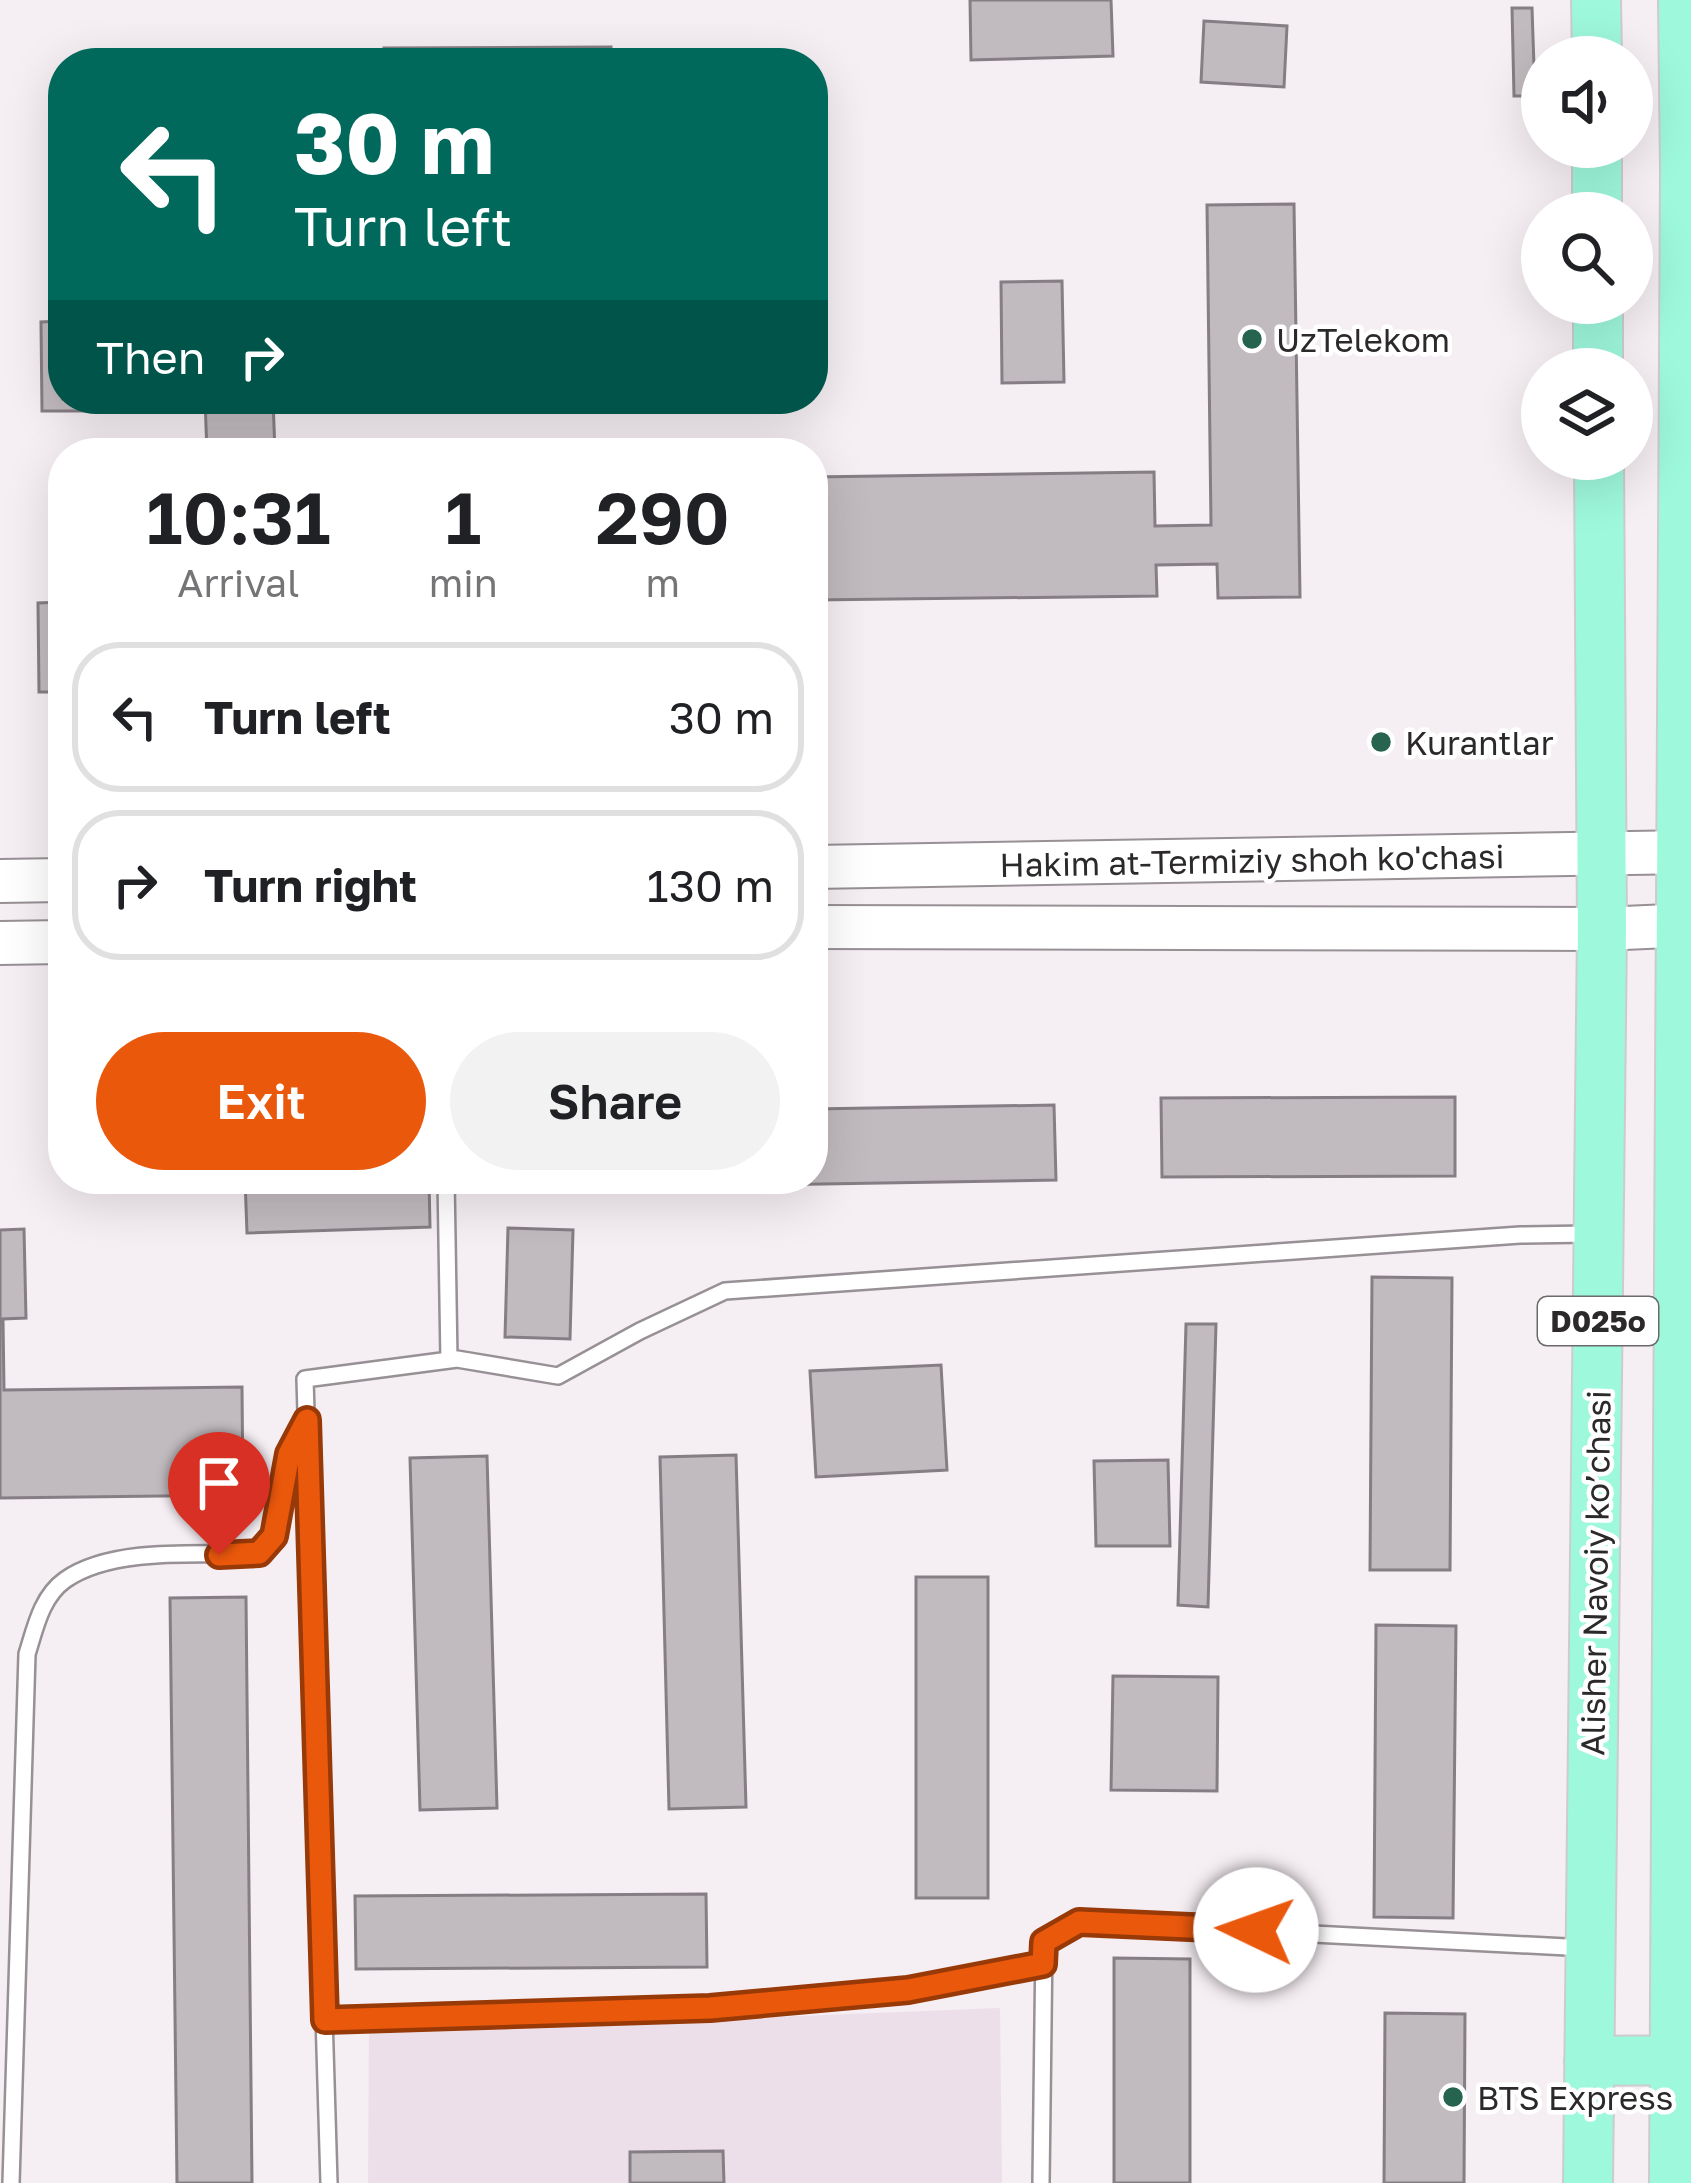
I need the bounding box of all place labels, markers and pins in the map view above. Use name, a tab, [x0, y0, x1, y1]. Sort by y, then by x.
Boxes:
place label: UzTelekom	[1276, 320, 1450, 359]
marker: UzTelekom	[1239, 326, 1265, 352]
place label: Kurantlar	[1405, 723, 1554, 762]
marker: Kurantlar	[1368, 729, 1394, 755]
pin	[168, 1432, 270, 1555]
place label: BTS Express	[1477, 2078, 1673, 2117]
marker: BTS Express	[1440, 2084, 1466, 2110]

